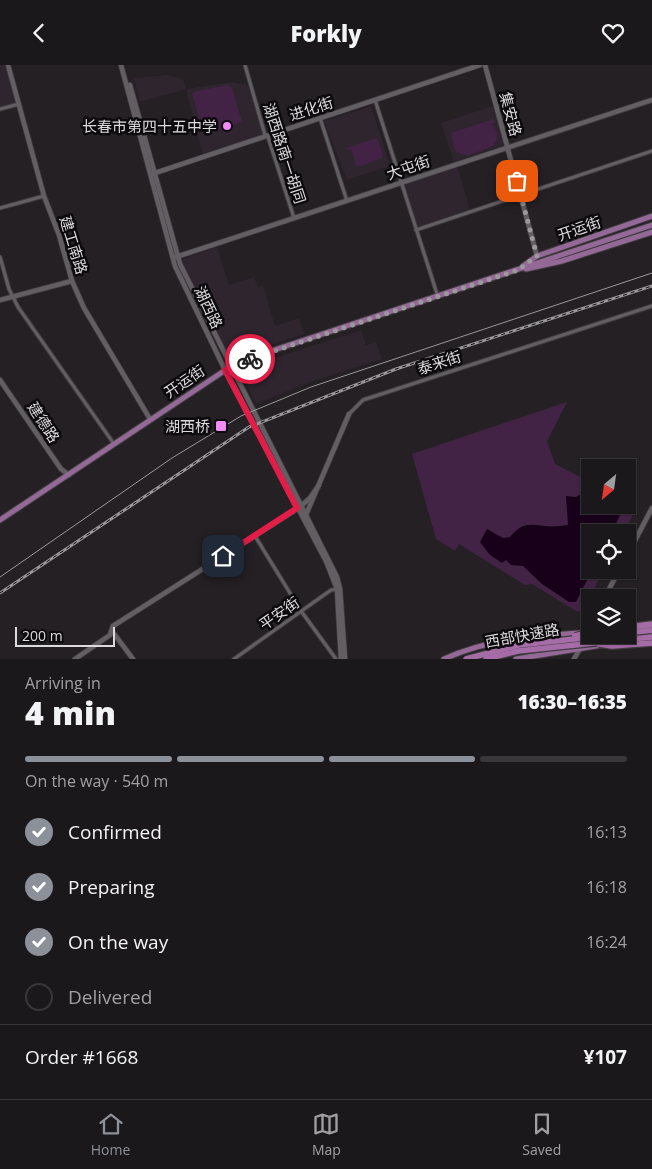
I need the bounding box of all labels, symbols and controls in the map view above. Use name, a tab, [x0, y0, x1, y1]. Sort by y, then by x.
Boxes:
text: Forkly	[290, 18, 362, 48]
icon: back	[25, 19, 53, 47]
icon: heart	[599, 19, 627, 47]
street label: 集安路	[496, 90, 526, 138]
street label: 进化街	[287, 92, 335, 124]
street label: 湖西路南一胡同	[259, 100, 311, 206]
place label: 长春市第四十五中学	[82, 116, 217, 136]
marker: 长春市第四十五中学	[221, 120, 233, 132]
street label: 大屯街	[383, 150, 433, 184]
pin	[496, 160, 538, 202]
icon: bag	[503, 167, 531, 195]
street label: 开运街	[554, 211, 604, 245]
street label: 建工南路	[56, 213, 92, 277]
street label: 湖西路	[190, 282, 228, 332]
courier	[225, 334, 275, 384]
icon: bike	[236, 345, 264, 373]
street label: 泰来街	[415, 346, 463, 378]
street label: 开运街	[160, 360, 208, 402]
street label: 建德路	[23, 398, 65, 446]
place label: 湖西桥	[165, 416, 210, 436]
marker: 湖西桥	[214, 419, 228, 433]
north arrow	[581, 459, 636, 514]
map controls	[581, 459, 636, 644]
button: locate	[581, 524, 636, 579]
pin	[202, 535, 244, 577]
icon: home	[209, 542, 237, 570]
button: layers	[581, 589, 636, 644]
street label: 平安街	[255, 592, 303, 634]
street label: 西部快速路	[483, 619, 561, 651]
scale bar	[15, 624, 115, 647]
text: 200 m	[22, 626, 63, 645]
text: Arriving in	[25, 672, 101, 694]
text: 16:30–16:35	[517, 689, 627, 715]
text: 4 min	[25, 691, 116, 734]
text: On the way · 540 m	[25, 770, 168, 792]
icon: check	[25, 818, 53, 846]
text: Confirmed	[68, 819, 162, 845]
text: 16:13	[586, 821, 627, 843]
icon: check	[25, 873, 53, 901]
text: Preparing	[68, 874, 155, 900]
text: 16:18	[586, 876, 627, 898]
icon: check	[25, 928, 53, 956]
text: On the way	[68, 929, 168, 955]
text: 16:24	[586, 931, 627, 953]
text: Delivered	[68, 984, 152, 1010]
text: Order #1668	[25, 1044, 138, 1070]
text: ¥107	[584, 1044, 627, 1070]
tab: Home	[91, 1110, 130, 1159]
tab: Map	[312, 1110, 341, 1159]
tab: Saved	[522, 1110, 561, 1159]

